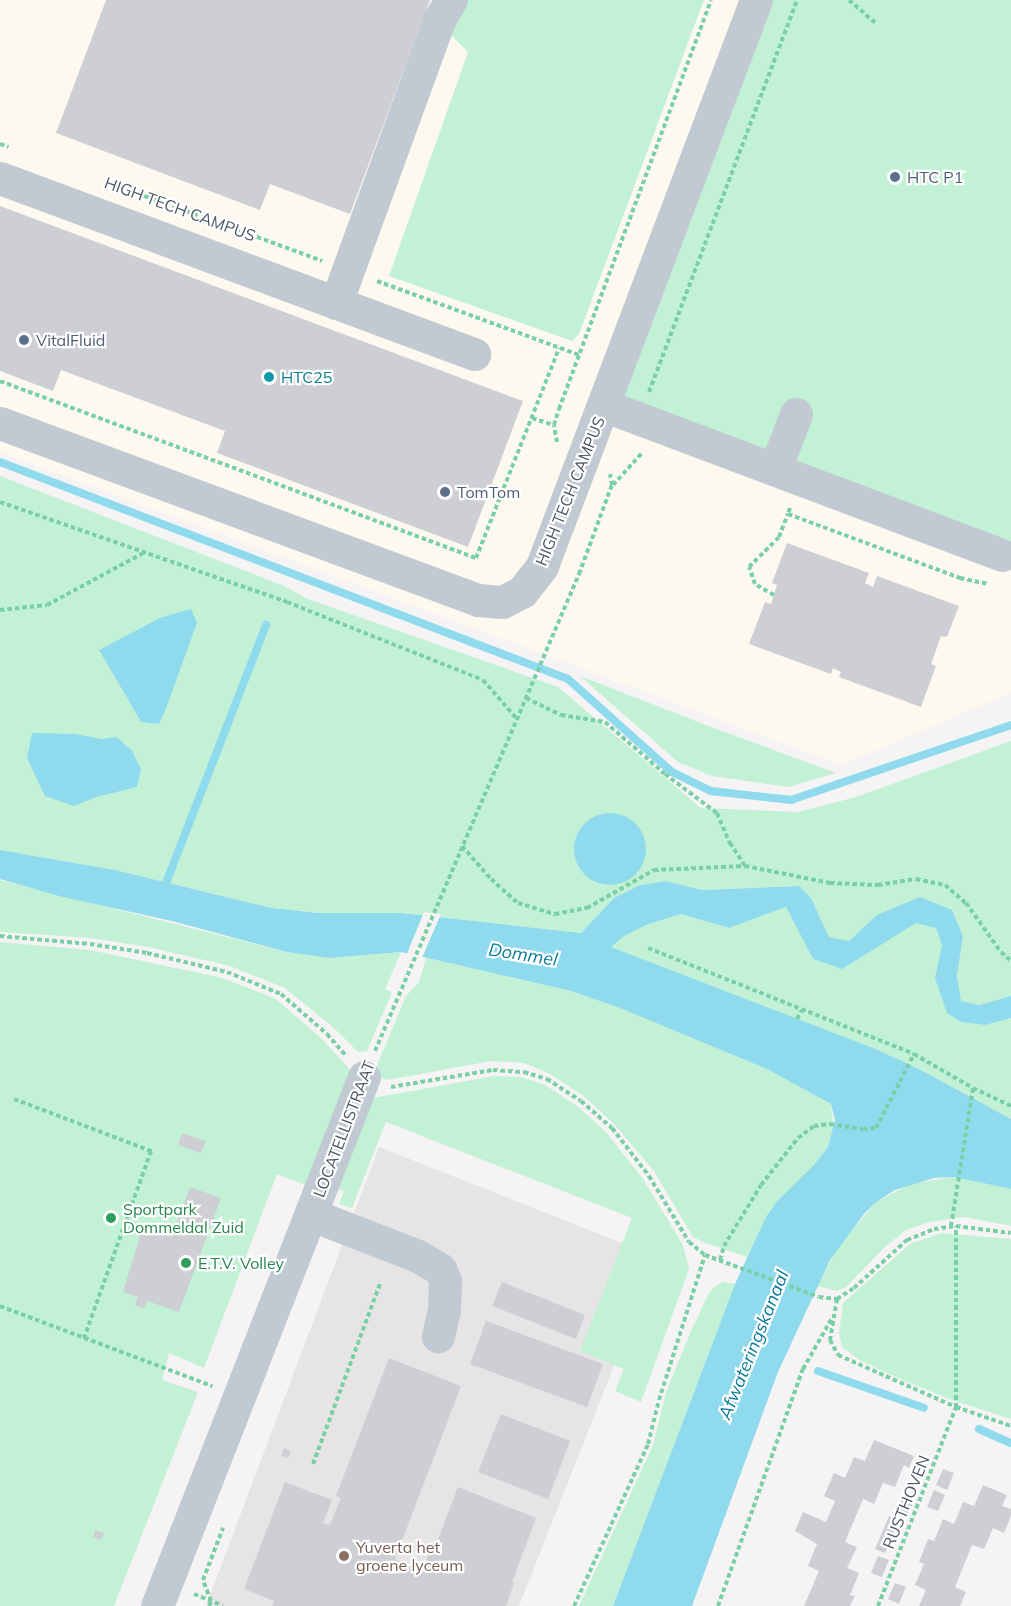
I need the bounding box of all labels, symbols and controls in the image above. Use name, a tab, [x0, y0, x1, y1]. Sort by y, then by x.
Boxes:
place label: HTC P1	[907, 167, 963, 187]
marker: HTC P1	[888, 170, 902, 184]
street label: HIGH TECH CAMPUS	[102, 173, 258, 245]
place label: VitalFluid	[36, 330, 105, 350]
marker: VitalFluid	[17, 333, 31, 347]
place label: HTC25	[281, 367, 332, 387]
marker: HTC25	[262, 370, 276, 384]
street label: HIGH TECH CAMPUS	[531, 414, 609, 568]
place label: TomTom	[457, 482, 520, 502]
marker: TomTom	[438, 485, 452, 499]
water label: Dommel	[487, 939, 559, 971]
street label: LOCATELLISTRAAT	[309, 1058, 379, 1200]
place label: Sportpark Dommeldal Zuid	[123, 1199, 244, 1237]
marker: Sportpark Dommeldal Zuid	[104, 1211, 118, 1225]
place label: E.T.V. Volley	[198, 1253, 284, 1273]
marker: E.T.V. Volley	[179, 1256, 193, 1270]
water label: Afwateringskanaal	[714, 1267, 794, 1423]
street label: RUSTHOVEN	[879, 1453, 933, 1551]
place label: Yuverta het groene lyceum	[356, 1537, 463, 1575]
marker: Yuverta het groene lyceum	[337, 1549, 351, 1563]

